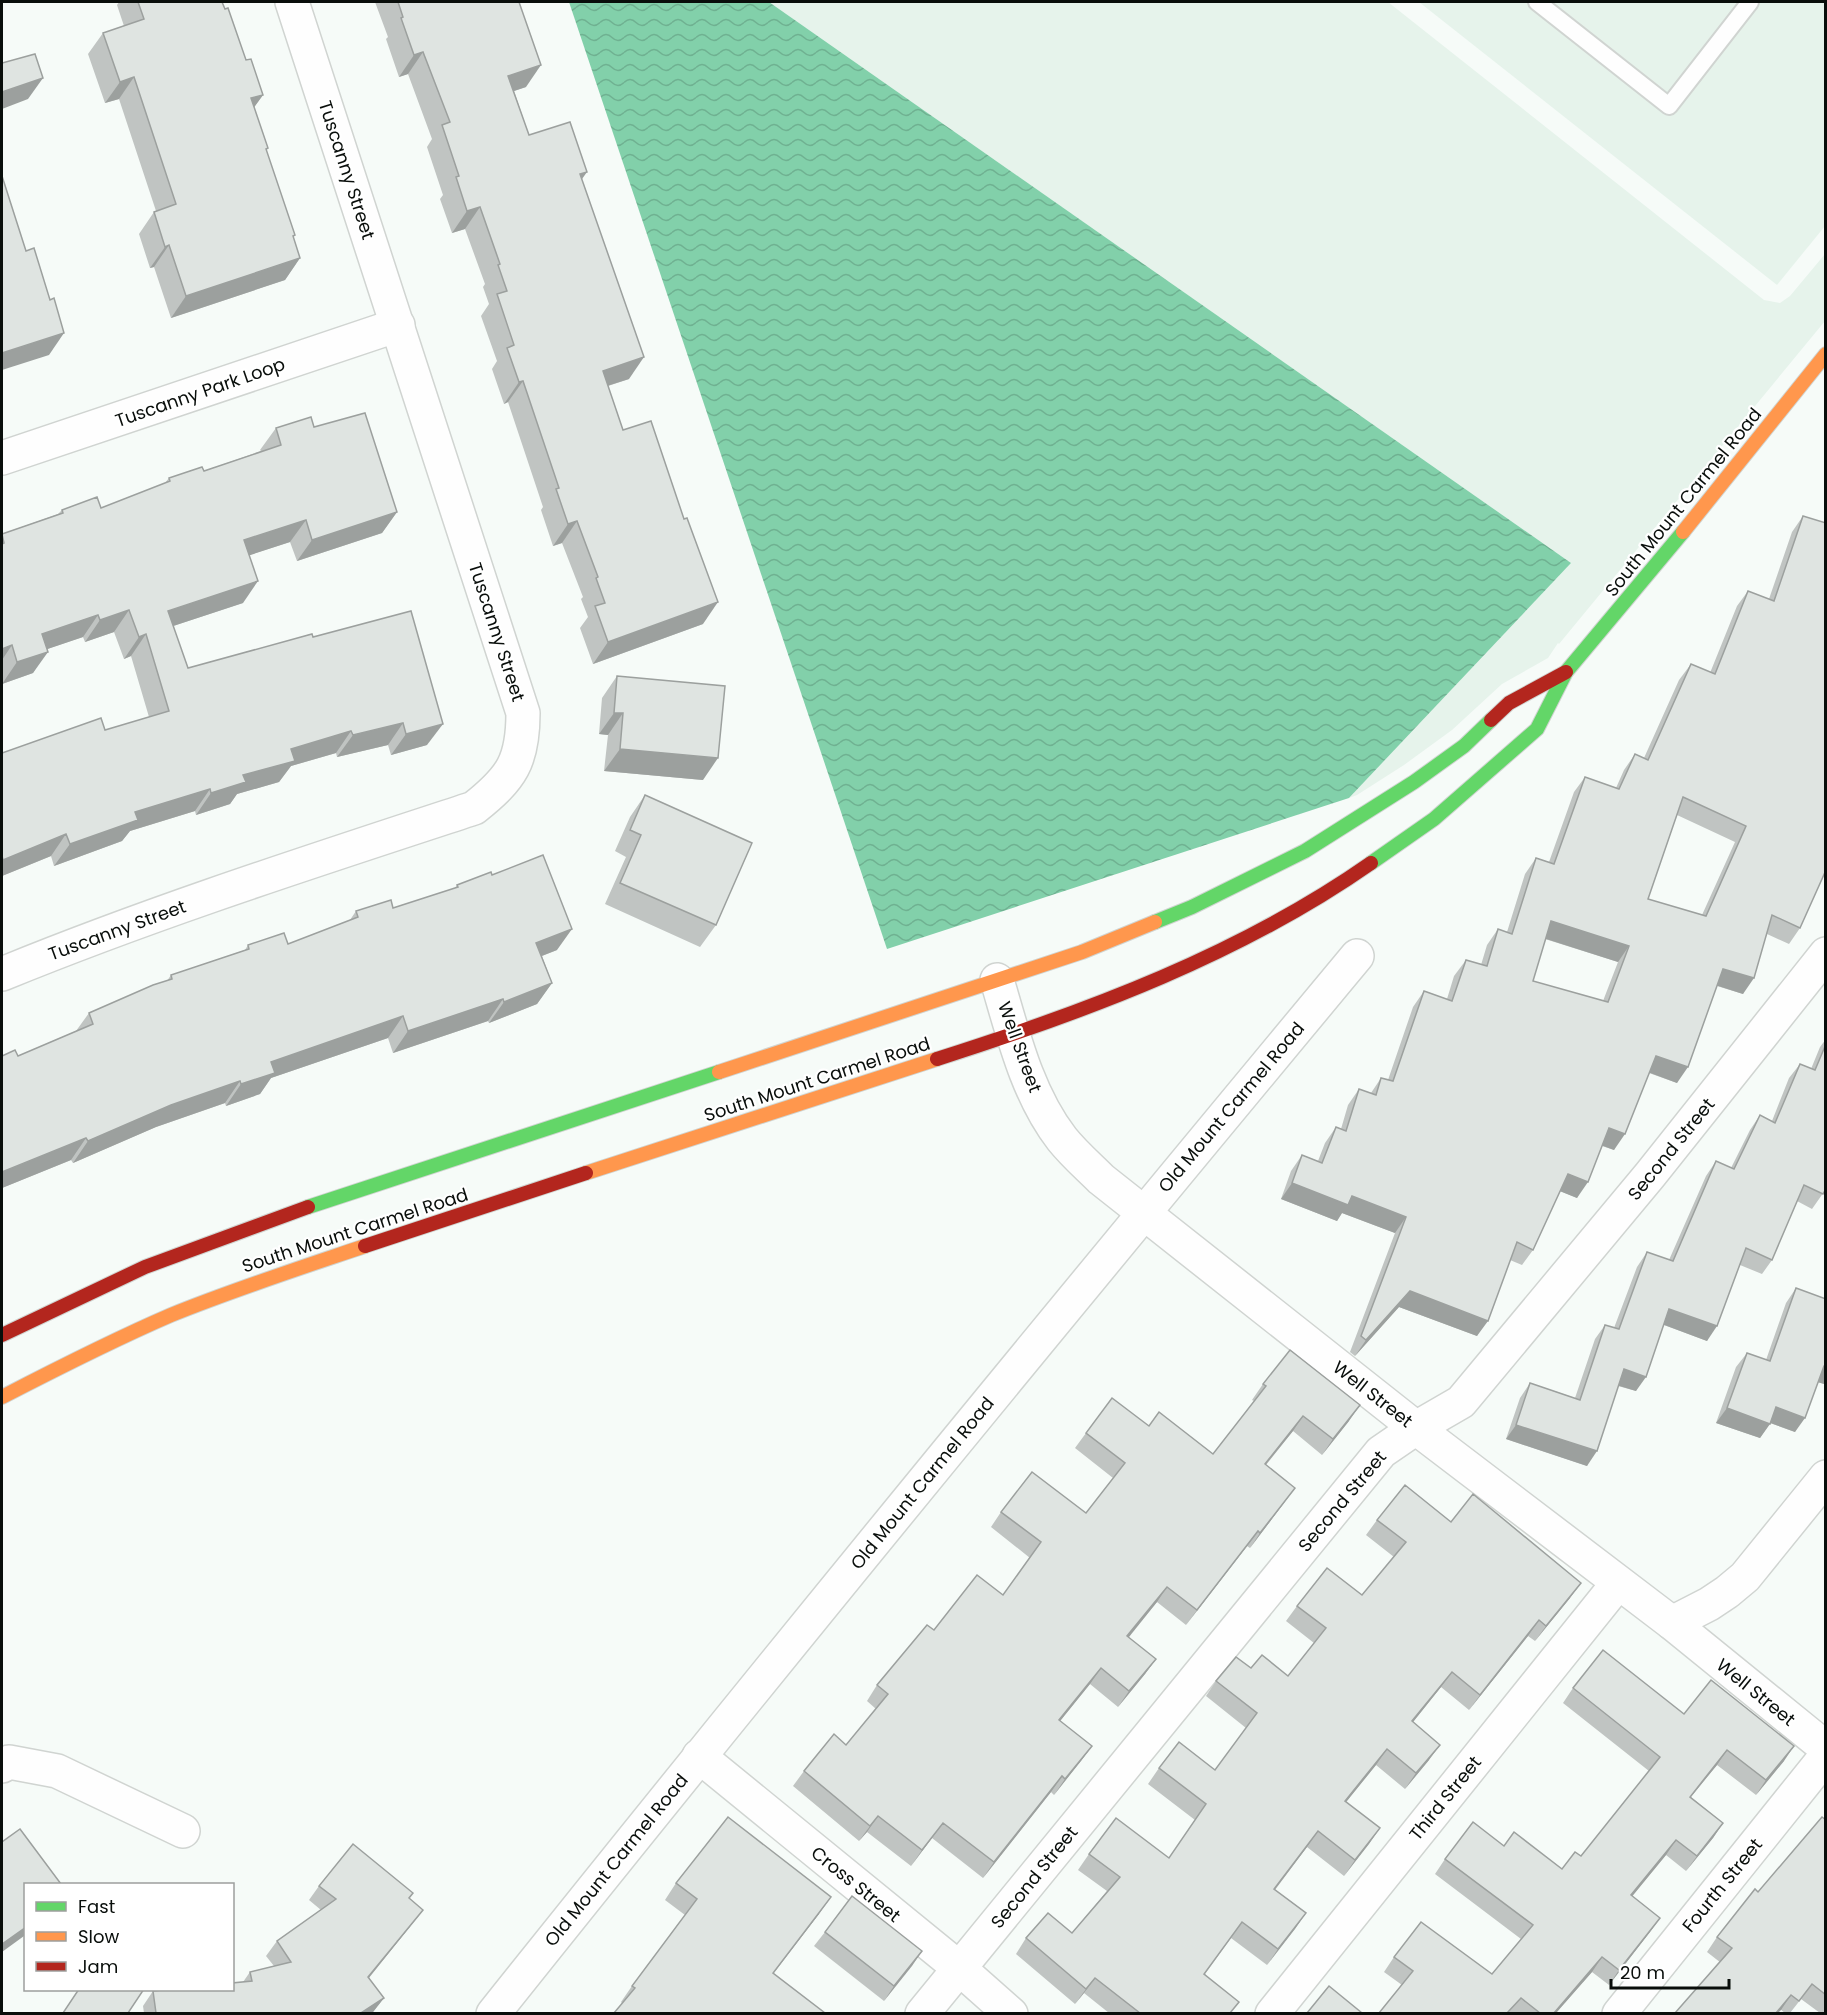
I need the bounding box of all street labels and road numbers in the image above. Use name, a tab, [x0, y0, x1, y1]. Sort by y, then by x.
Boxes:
street label: Tuscanny Street	[313, 97, 381, 243]
street label: Tuscanny Park Loop	[112, 351, 288, 433]
street label: South Mount Carmel Road	[1599, 402, 1767, 602]
street label: Tuscanny Street	[463, 559, 531, 705]
street label: Tuscanny Street	[45, 894, 189, 966]
street label: Well Street	[992, 998, 1048, 1096]
street label: Old Mount Carmel Road	[1152, 1016, 1310, 1198]
street label: South Mount Carmel Road	[701, 1031, 933, 1127]
street label: Second Street	[1622, 1092, 1720, 1206]
street label: South Mount Carmel Road	[239, 1182, 471, 1278]
street label: Well Street	[1328, 1355, 1418, 1433]
street label: Old Mount Carmel Road	[844, 1391, 1000, 1575]
street label: Second Street	[1292, 1445, 1392, 1557]
street label: Well Street	[1711, 1652, 1801, 1732]
street label: Third Street	[1403, 1750, 1487, 1846]
street label: Old Mount Carmel Road	[538, 1768, 694, 1952]
street label: Second Street	[985, 1820, 1083, 1934]
street label: Fourth Street	[1676, 1833, 1768, 1937]
street label: Cross Street	[806, 1840, 906, 1928]

